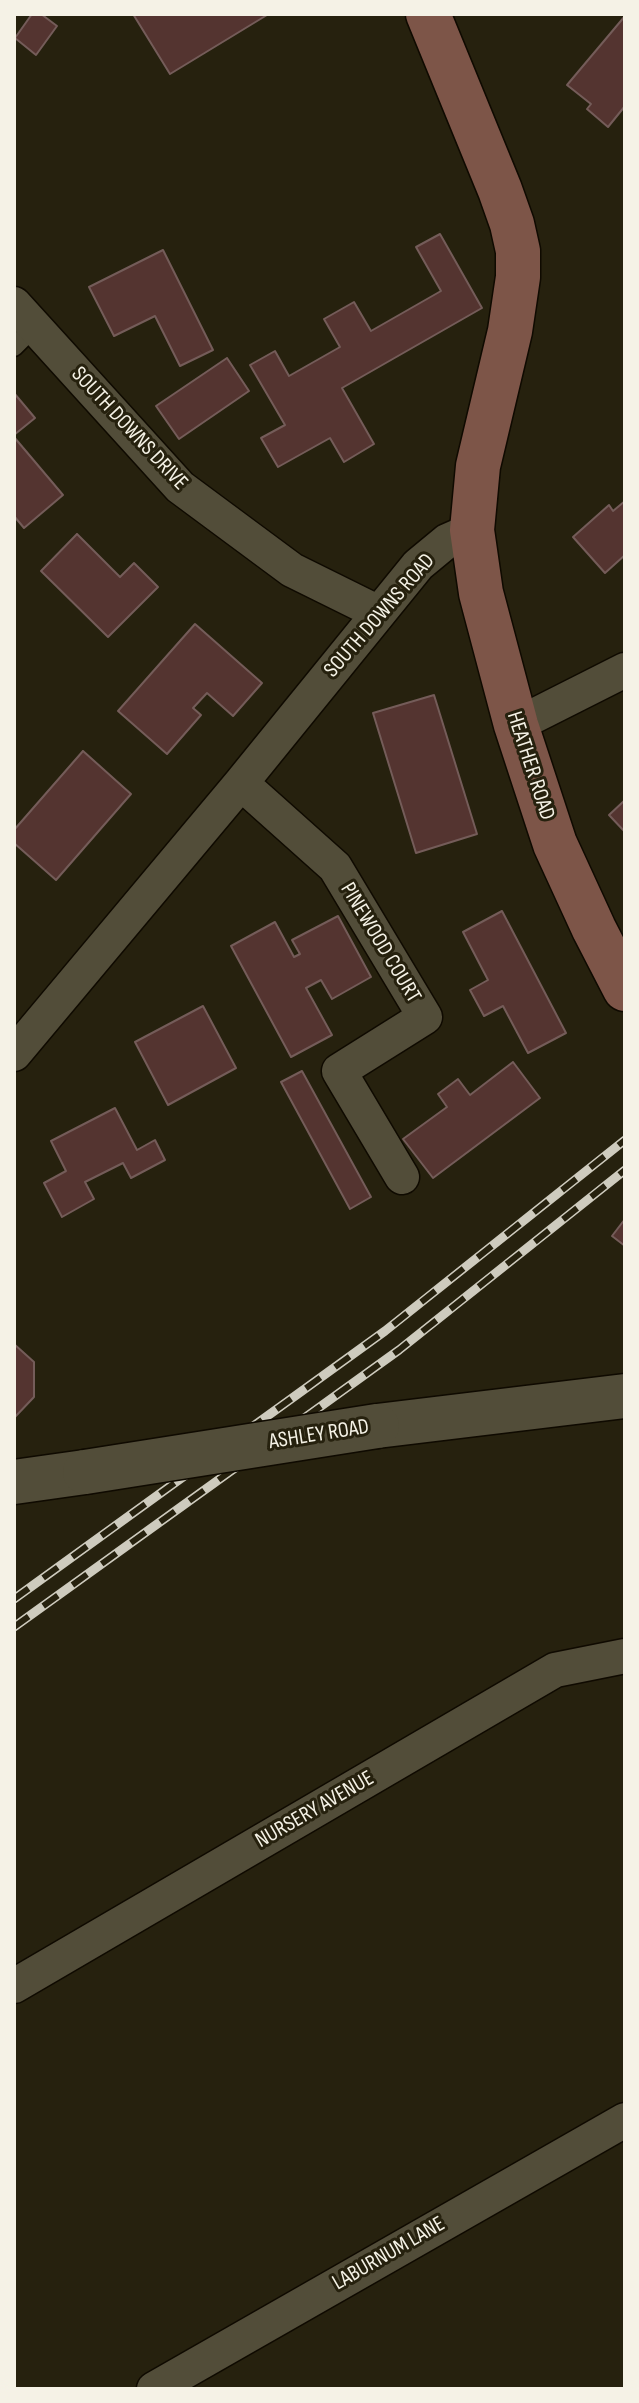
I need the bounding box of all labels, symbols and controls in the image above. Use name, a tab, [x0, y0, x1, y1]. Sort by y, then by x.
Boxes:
street label: SOUTH DOWNS DRIVE	[65, 362, 193, 496]
street label: SOUTH DOWNS ROAD	[319, 549, 441, 683]
street label: HEATHER ROAD	[500, 708, 560, 824]
street label: PINEWOOD COURT	[334, 878, 426, 1008]
street label: ASHLEY ROAD	[267, 1414, 371, 1456]
street label: NURSERY AVENUE	[251, 1766, 379, 1854]
street label: LABURNUM LANE	[328, 2211, 450, 2297]

